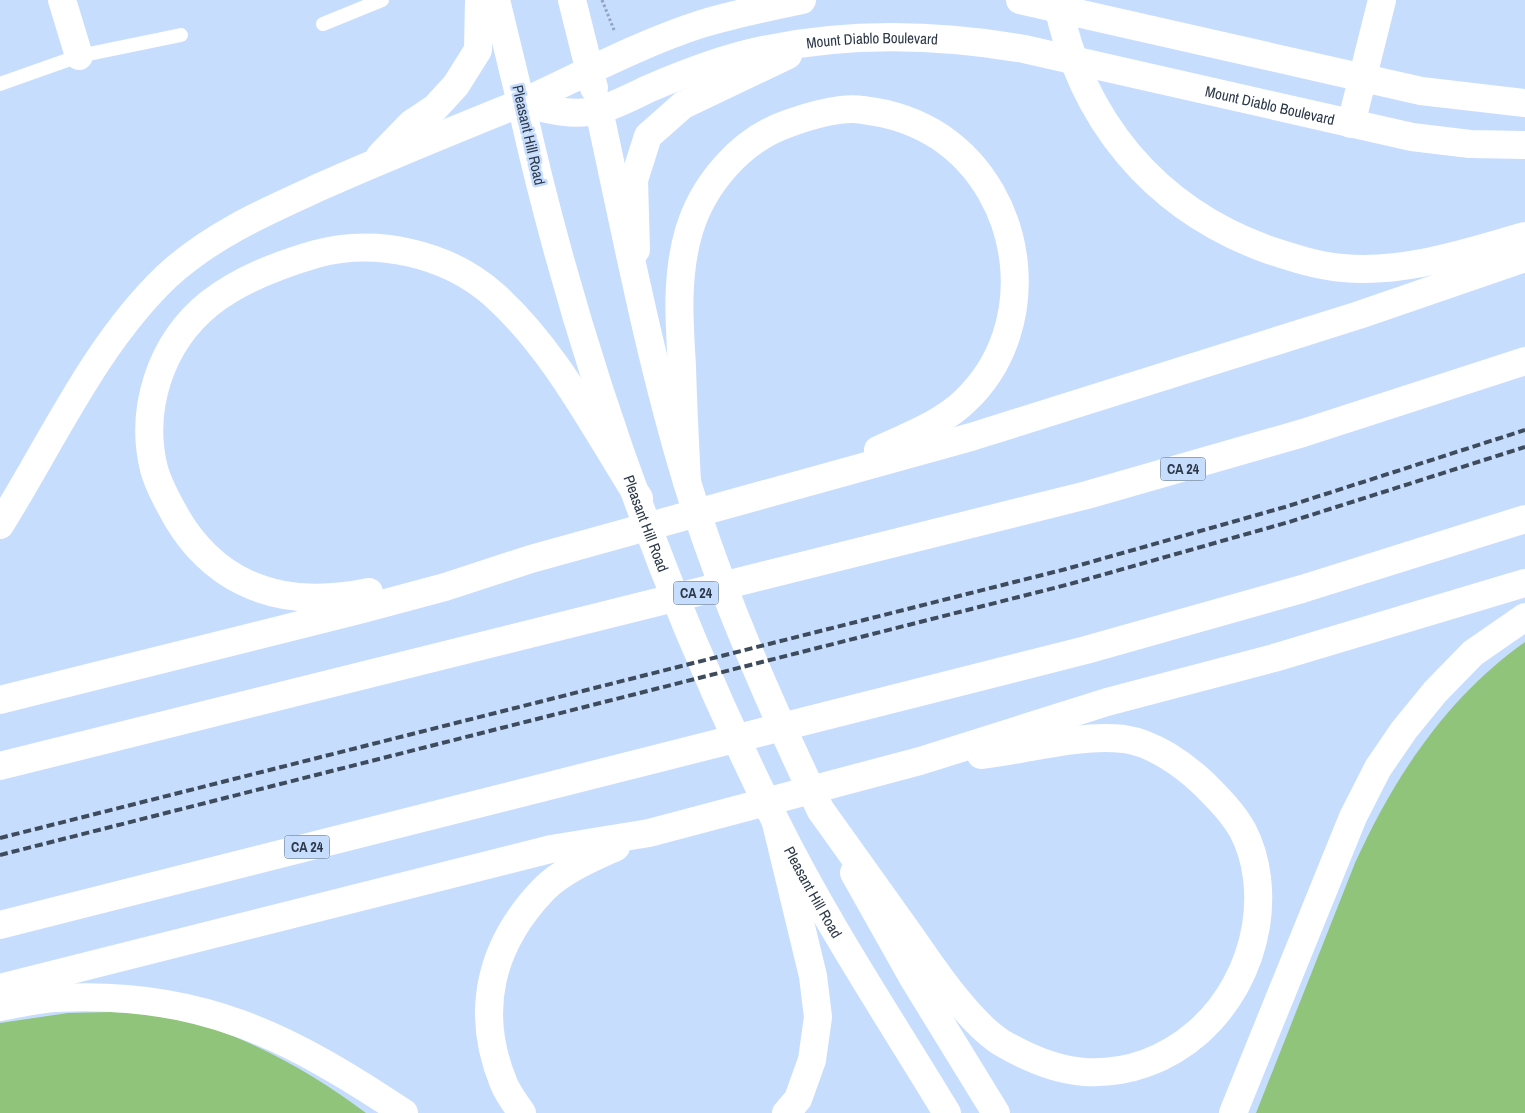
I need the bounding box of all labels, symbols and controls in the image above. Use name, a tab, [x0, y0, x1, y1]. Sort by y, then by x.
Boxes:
street label: Mount Diablo Boulevard	[805, 27, 939, 53]
street label: Mount Diablo Boulevard	[1203, 80, 1337, 130]
street label: Pleasant Hill Road	[507, 83, 551, 187]
road number: CA 24	[1160, 458, 1206, 480]
street label: Pleasant Hill Road	[619, 472, 674, 575]
road number: CA 24	[674, 582, 718, 604]
road number: CA 24	[284, 836, 330, 859]
street label: Pleasant Hill Road	[780, 842, 848, 942]

